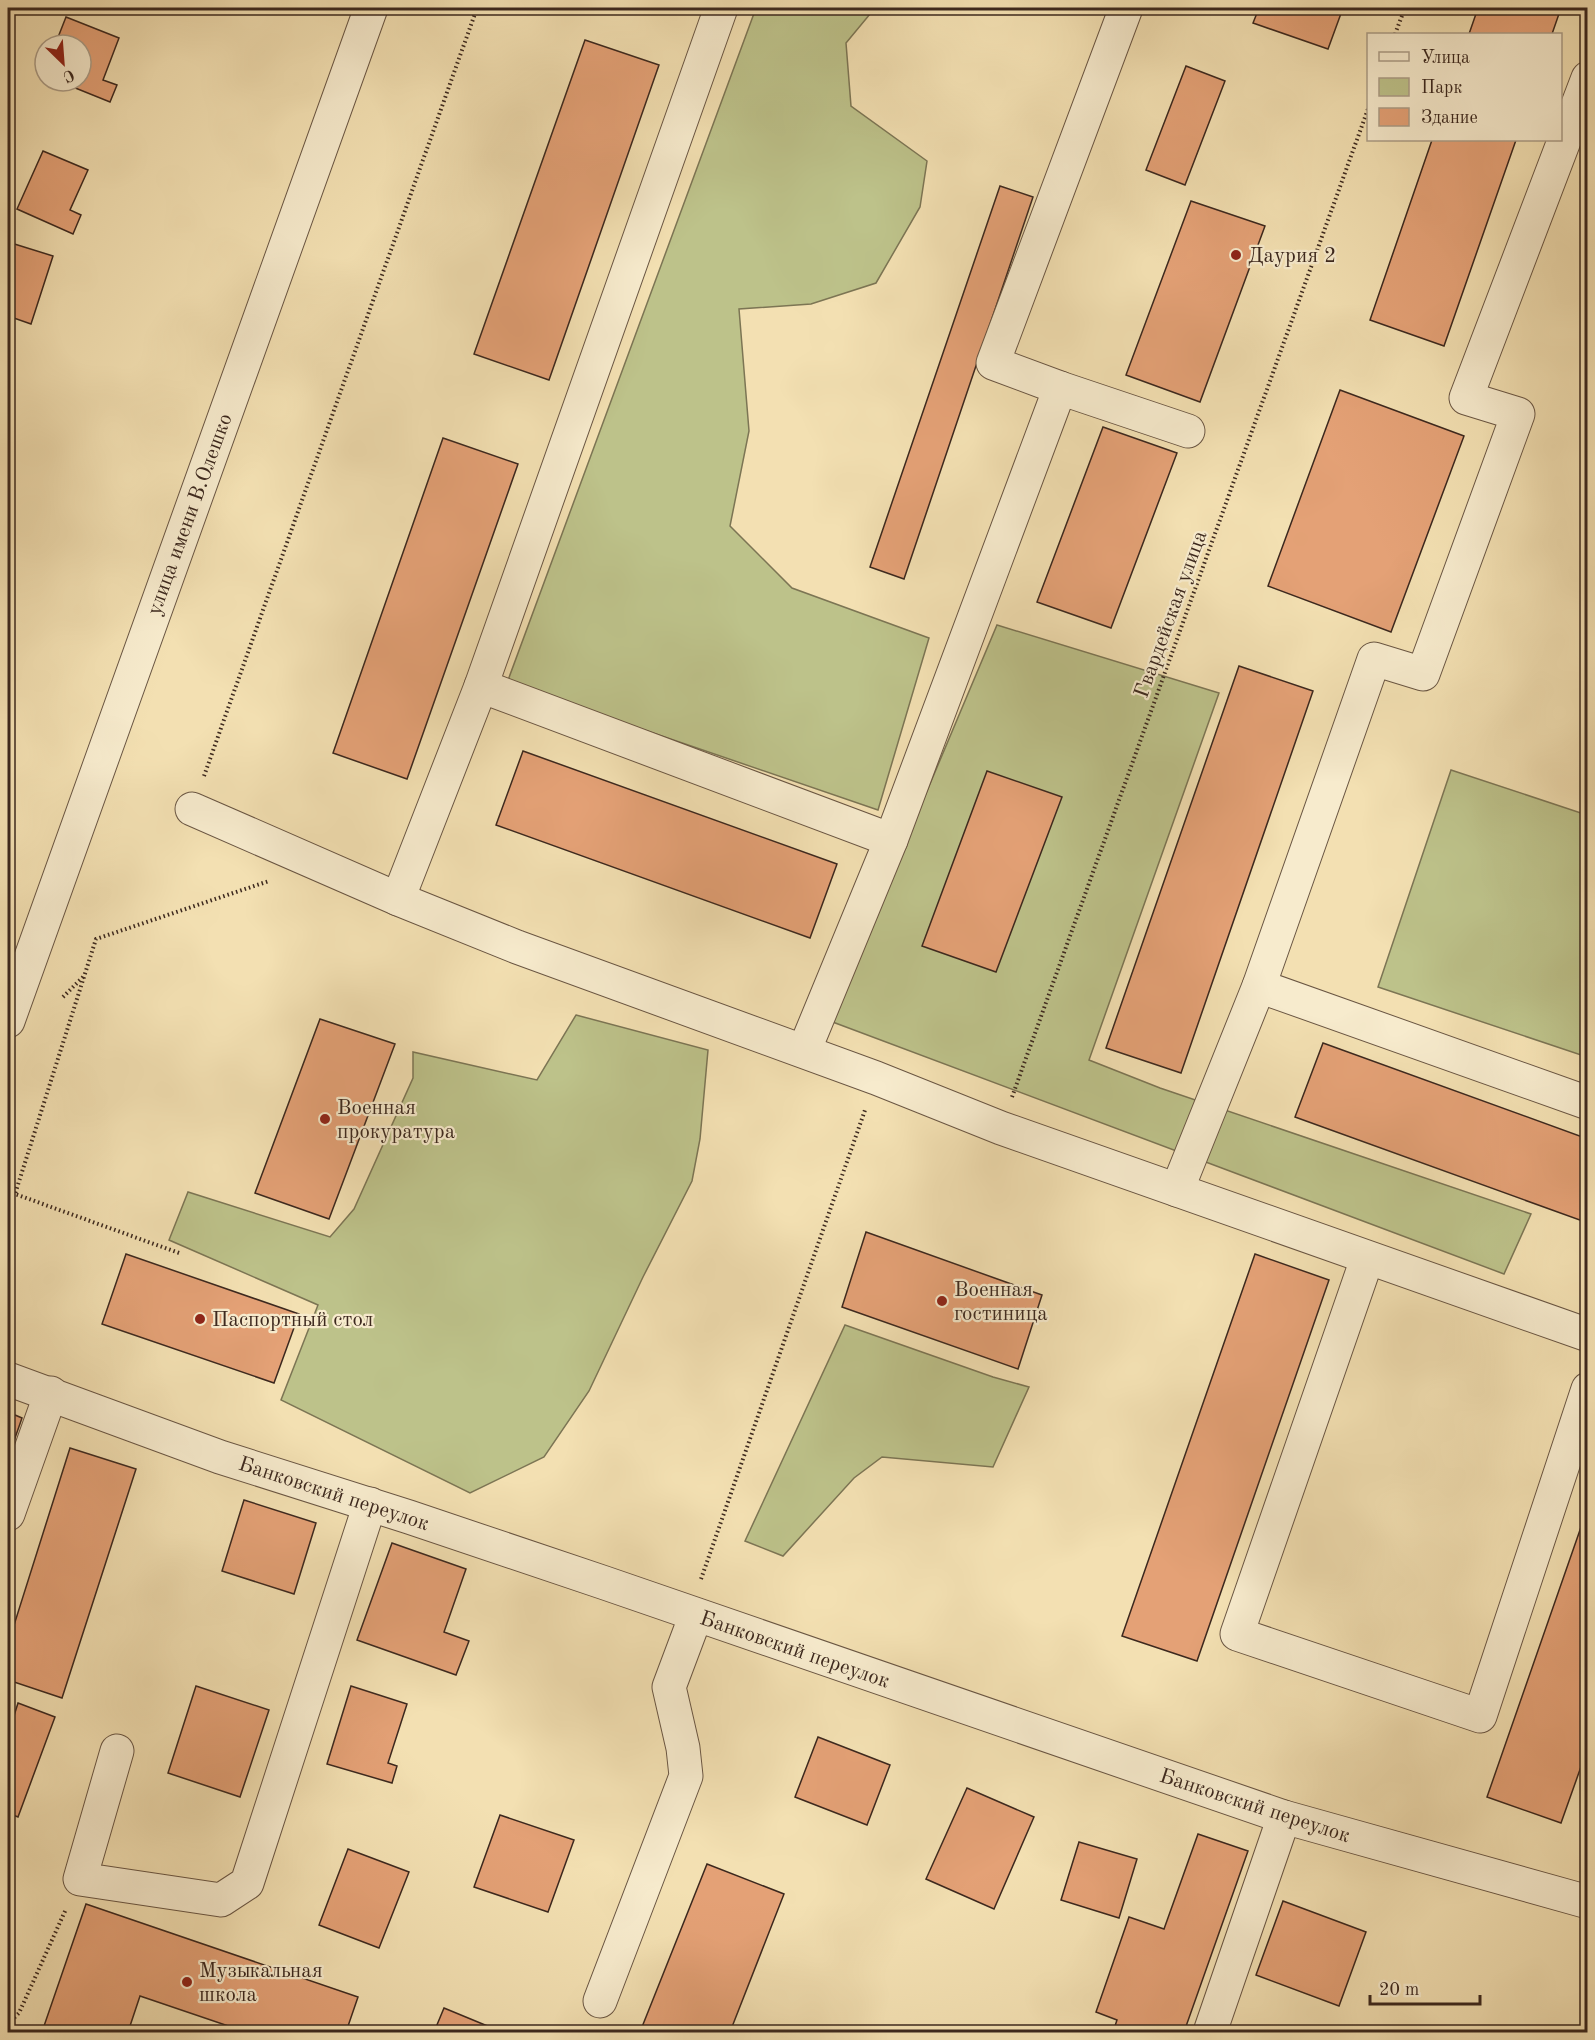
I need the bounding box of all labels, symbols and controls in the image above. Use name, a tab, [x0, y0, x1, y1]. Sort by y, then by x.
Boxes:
north arrow	[33, 33, 93, 93]
legend	[1367, 33, 1562, 141]
text: Улица	[1421, 49, 1470, 67]
text: С	[60, 65, 77, 84]
text: Парк	[1421, 79, 1462, 97]
text: Здание	[1421, 109, 1478, 127]
place label: Даурия 2	[1248, 246, 1336, 267]
marker: Даурия 2	[1229, 248, 1243, 262]
street label: улица имени В.Олешко	[144, 411, 237, 618]
street label: Гвардейская улица	[1131, 528, 1211, 701]
place label: Военная прокуратура	[337, 1098, 455, 1143]
marker: Военная прокуратура	[318, 1112, 332, 1126]
place label: Военная гостиница	[954, 1280, 1048, 1325]
marker: Военная гостиница	[935, 1294, 949, 1308]
place label: Паспортный стол	[212, 1310, 373, 1331]
marker: Паспортный стол	[193, 1312, 207, 1326]
street label: Банковский переулок	[236, 1454, 432, 1535]
street label: Банковский переулок	[697, 1608, 893, 1693]
street label: Банковский переулок	[1157, 1766, 1353, 1847]
place label: Музыкальная школа	[199, 1961, 323, 2006]
scale bar	[1370, 1968, 1480, 2006]
marker: Музыкальная школа	[180, 1975, 194, 1989]
text: 20 m	[1379, 1981, 1419, 1999]

